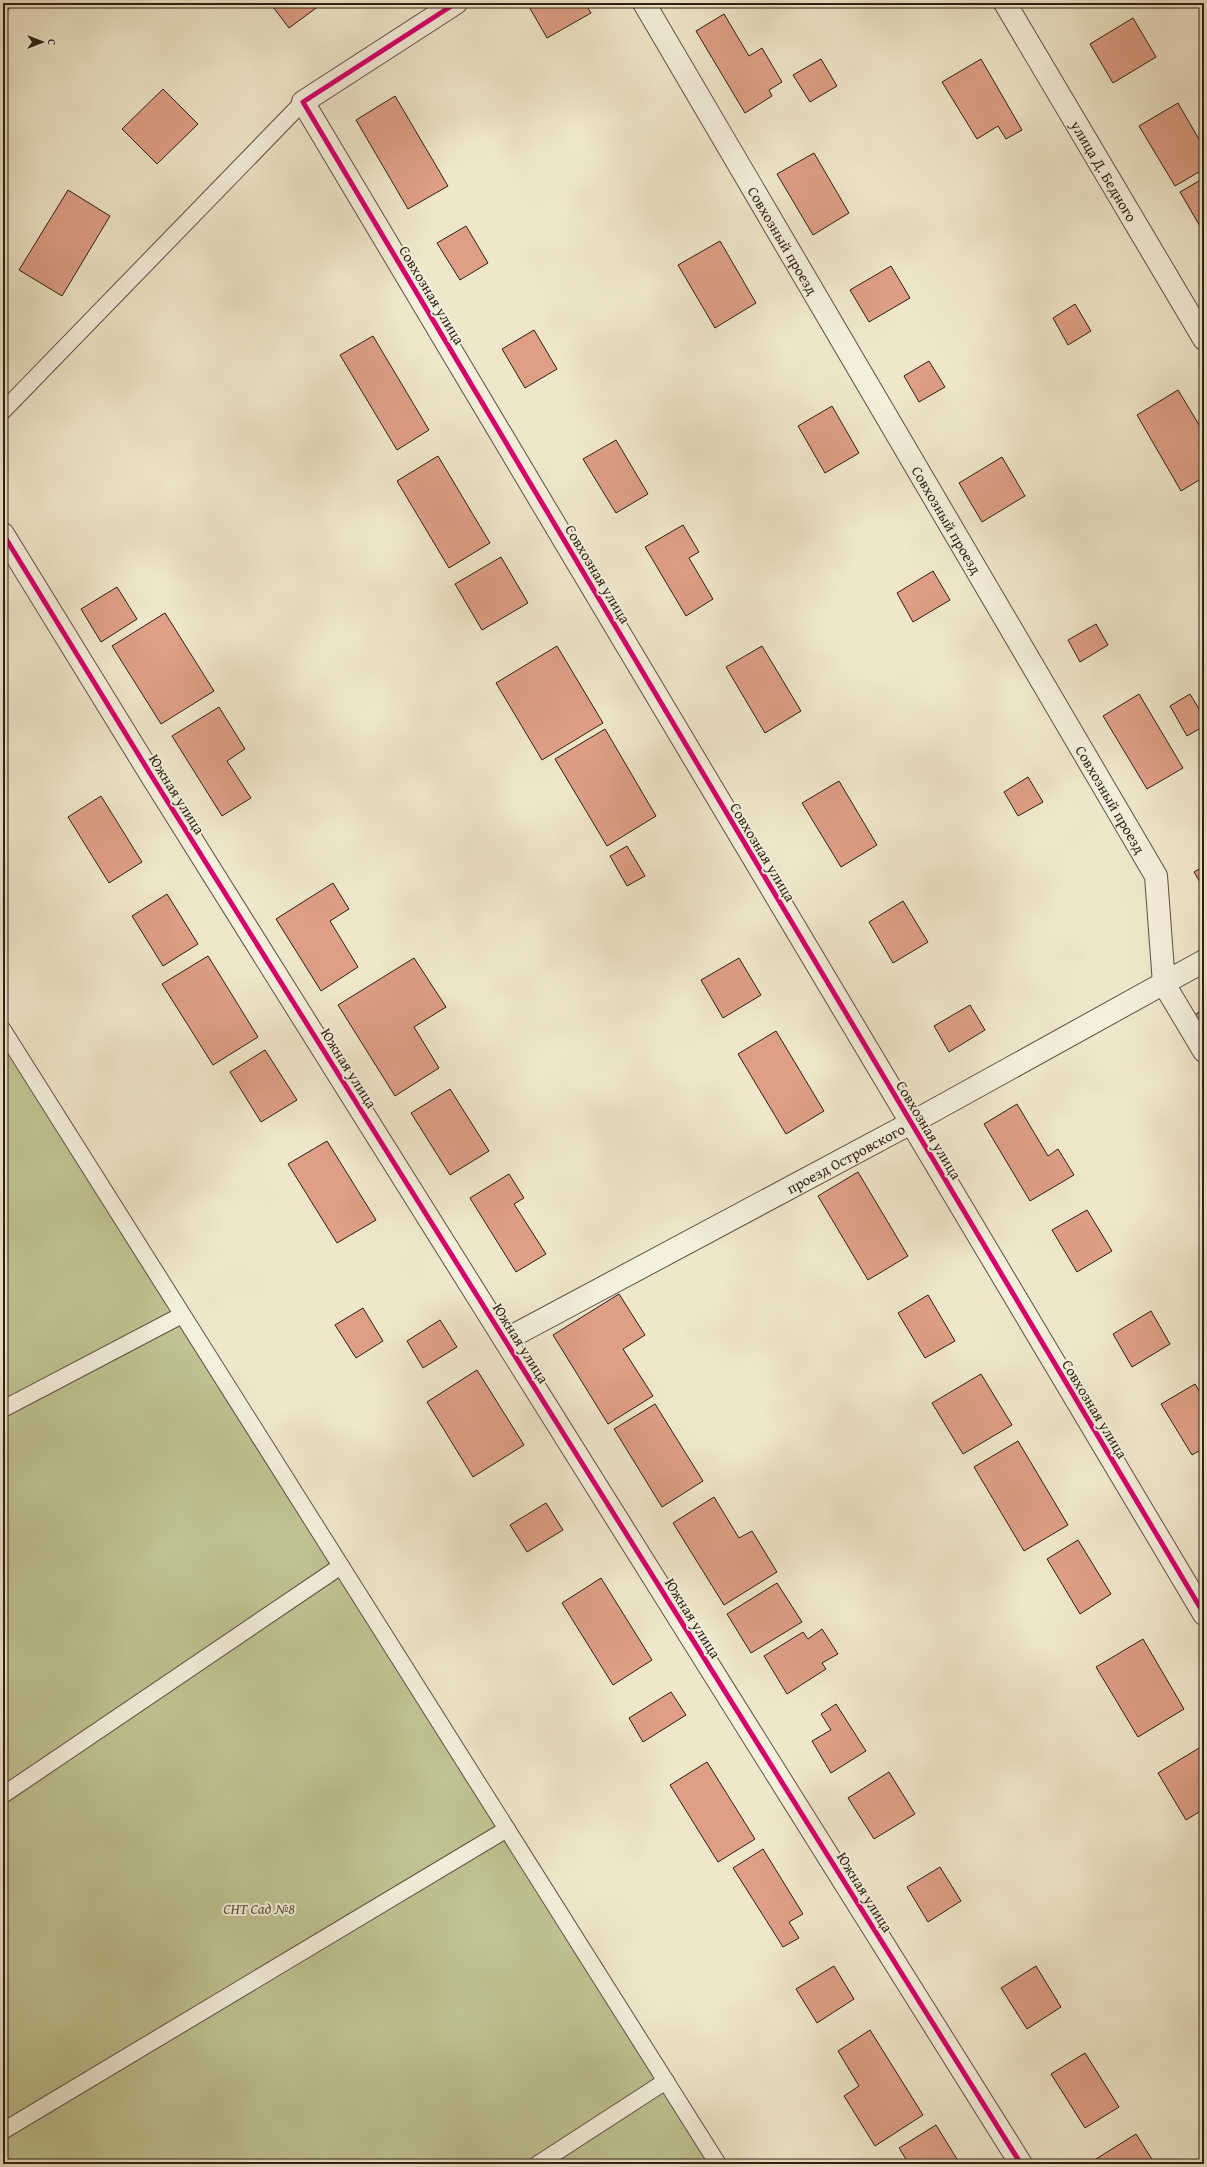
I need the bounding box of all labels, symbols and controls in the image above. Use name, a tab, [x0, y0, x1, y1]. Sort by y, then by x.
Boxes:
north arrow	[22, 22, 62, 62]
text: С	[44, 39, 60, 45]
street label: улица Д. Бедного	[1066, 115, 1143, 226]
street label: Совхозный проезд	[743, 182, 823, 298]
street label: Совхозная улица	[394, 242, 470, 349]
street label: Совхозный проезд	[907, 462, 987, 578]
street label: Совхозная улица	[560, 521, 636, 628]
street label: Совхозный проезд	[1071, 741, 1151, 857]
street label: Южная улица	[144, 750, 210, 839]
street label: Совхозная улица	[725, 799, 801, 906]
street label: Южная улица	[316, 1024, 382, 1113]
street label: Совхозная улица	[891, 1077, 967, 1184]
street label: проезд Островского	[782, 1118, 909, 1198]
street label: Южная улица	[488, 1299, 554, 1388]
street label: Совхозная улица	[1057, 1356, 1133, 1463]
street label: Южная улица	[660, 1574, 726, 1663]
street label: Южная улица	[832, 1848, 898, 1937]
park label: СНТ Сад №8	[223, 1898, 295, 1919]

